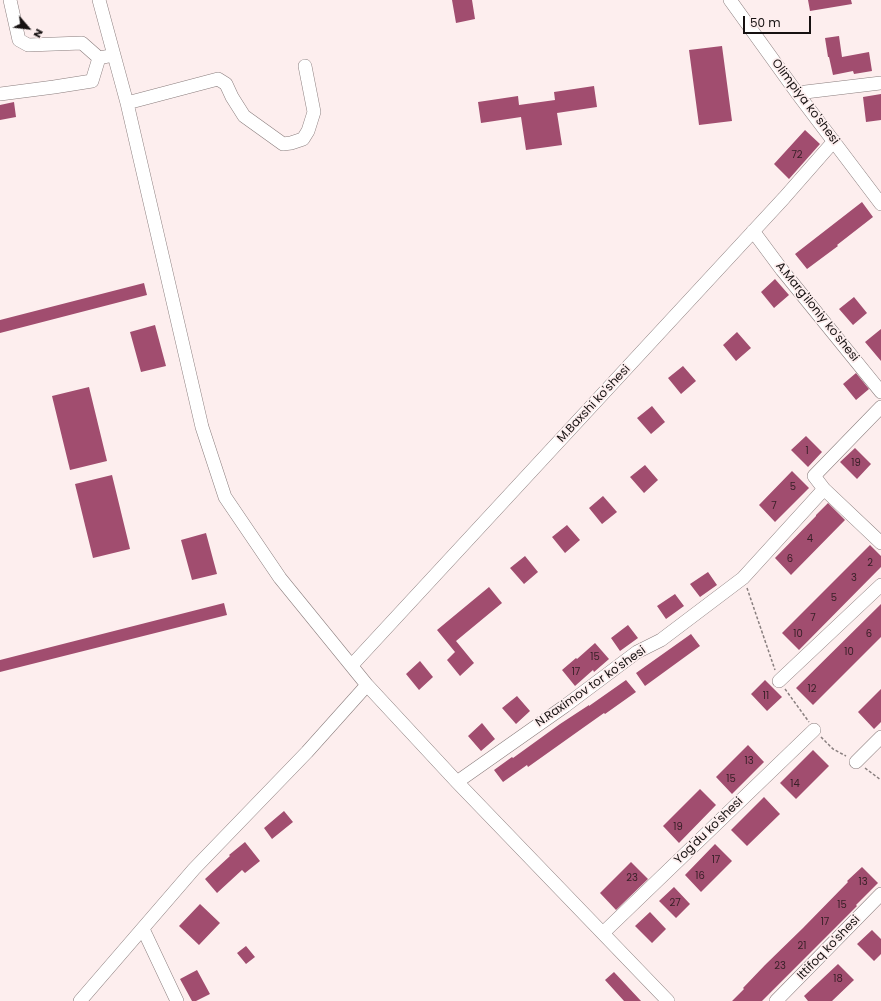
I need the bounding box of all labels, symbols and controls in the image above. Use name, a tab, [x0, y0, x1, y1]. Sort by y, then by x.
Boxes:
north arrow	[8, 8, 48, 48]
scale bar	[745, 8, 813, 34]
text: 50 m	[750, 14, 781, 31]
text: N	[30, 26, 48, 41]
street label: Olimpiya ko'shesi	[768, 56, 842, 148]
house number: 72	[791, 149, 803, 161]
street label: A.Marg'iloniy ko'shesi	[772, 259, 862, 365]
street label: M.Baxshi ko'shesi	[554, 362, 634, 446]
house number: 1	[805, 445, 809, 457]
house number: 19	[851, 457, 861, 469]
house number: 5	[790, 481, 796, 493]
house number: 7	[771, 500, 777, 512]
house number: 4	[807, 533, 813, 545]
house number: 6	[787, 553, 793, 565]
house number: 2	[867, 557, 873, 569]
house number: 3	[851, 572, 857, 584]
house number: 5	[831, 592, 837, 604]
house number: 7	[810, 612, 816, 624]
house number: 10	[793, 628, 803, 640]
house number: 6	[866, 628, 872, 640]
street label: N.Raximov tor ko'shesi	[533, 643, 649, 731]
house number: 10	[844, 646, 854, 658]
house number: 15	[590, 651, 600, 663]
house number: 17	[572, 666, 580, 678]
house number: 12	[808, 683, 816, 695]
house number: 11	[763, 690, 769, 702]
house number: 13	[744, 755, 754, 767]
house number: 15	[726, 773, 736, 785]
house number: 14	[790, 778, 800, 790]
street label: Yog'du ko'shesi	[672, 795, 746, 867]
house number: 19	[673, 821, 683, 833]
house number: 17	[712, 854, 720, 866]
house number: 16	[695, 870, 705, 882]
house number: 23	[626, 872, 638, 884]
house number: 13	[858, 876, 868, 888]
house number: 27	[669, 897, 681, 909]
house number: 15	[837, 899, 847, 911]
street label: Ittifoq ko'shesi	[795, 913, 863, 983]
house number: 17	[821, 916, 829, 928]
house number: 21	[798, 940, 806, 952]
house number: 23	[774, 960, 786, 972]
house number: 18	[833, 973, 843, 985]

